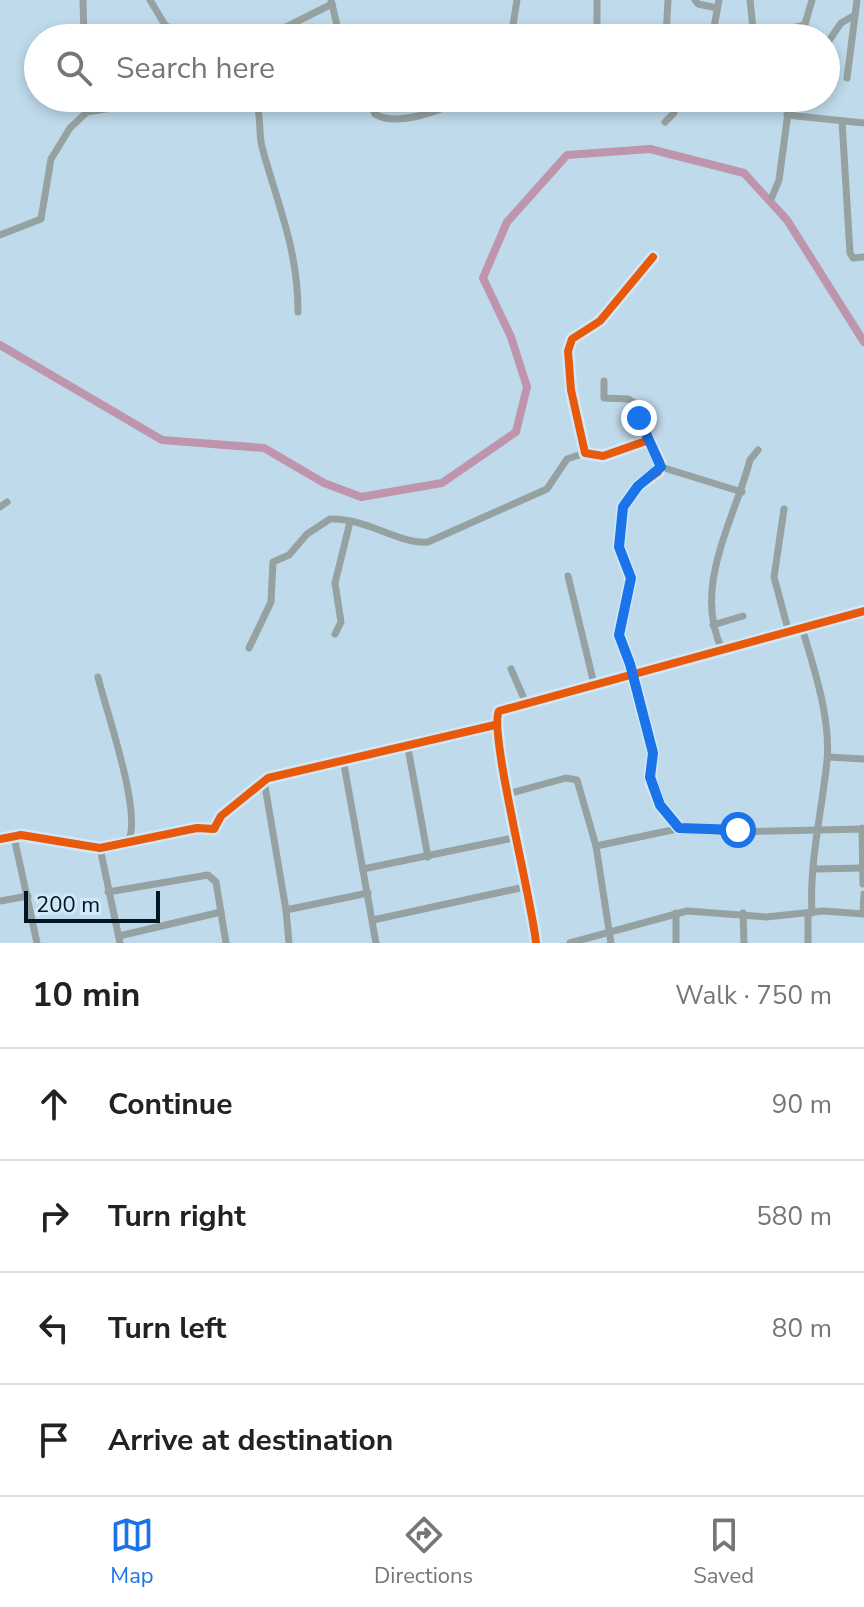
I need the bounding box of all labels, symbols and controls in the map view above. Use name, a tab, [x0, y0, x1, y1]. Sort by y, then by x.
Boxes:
search box	[24, 24, 840, 112]
icon: search	[52, 46, 96, 90]
text: Search here	[116, 48, 275, 89]
route end	[621, 400, 657, 436]
route start	[720, 812, 756, 848]
scale bar	[24, 887, 160, 923]
text: 200 m	[36, 890, 100, 920]
text: 10 min	[32, 972, 140, 1018]
text: Walk · 750 m	[675, 978, 832, 1013]
icon: ahead	[32, 1082, 76, 1126]
text: Continue	[108, 1084, 233, 1125]
text: 90 m	[772, 1087, 832, 1122]
icon: right	[32, 1194, 76, 1238]
text: Turn right	[108, 1196, 246, 1237]
text: 580 m	[756, 1199, 832, 1234]
icon: left	[32, 1306, 76, 1350]
text: Turn left	[108, 1308, 226, 1349]
text: 80 m	[772, 1311, 832, 1346]
icon: arrive	[32, 1418, 76, 1462]
text: Arrive at destination	[108, 1420, 393, 1461]
tab: Map	[110, 1513, 154, 1591]
tab: Directions	[374, 1513, 473, 1591]
tab: Saved	[693, 1513, 754, 1591]

